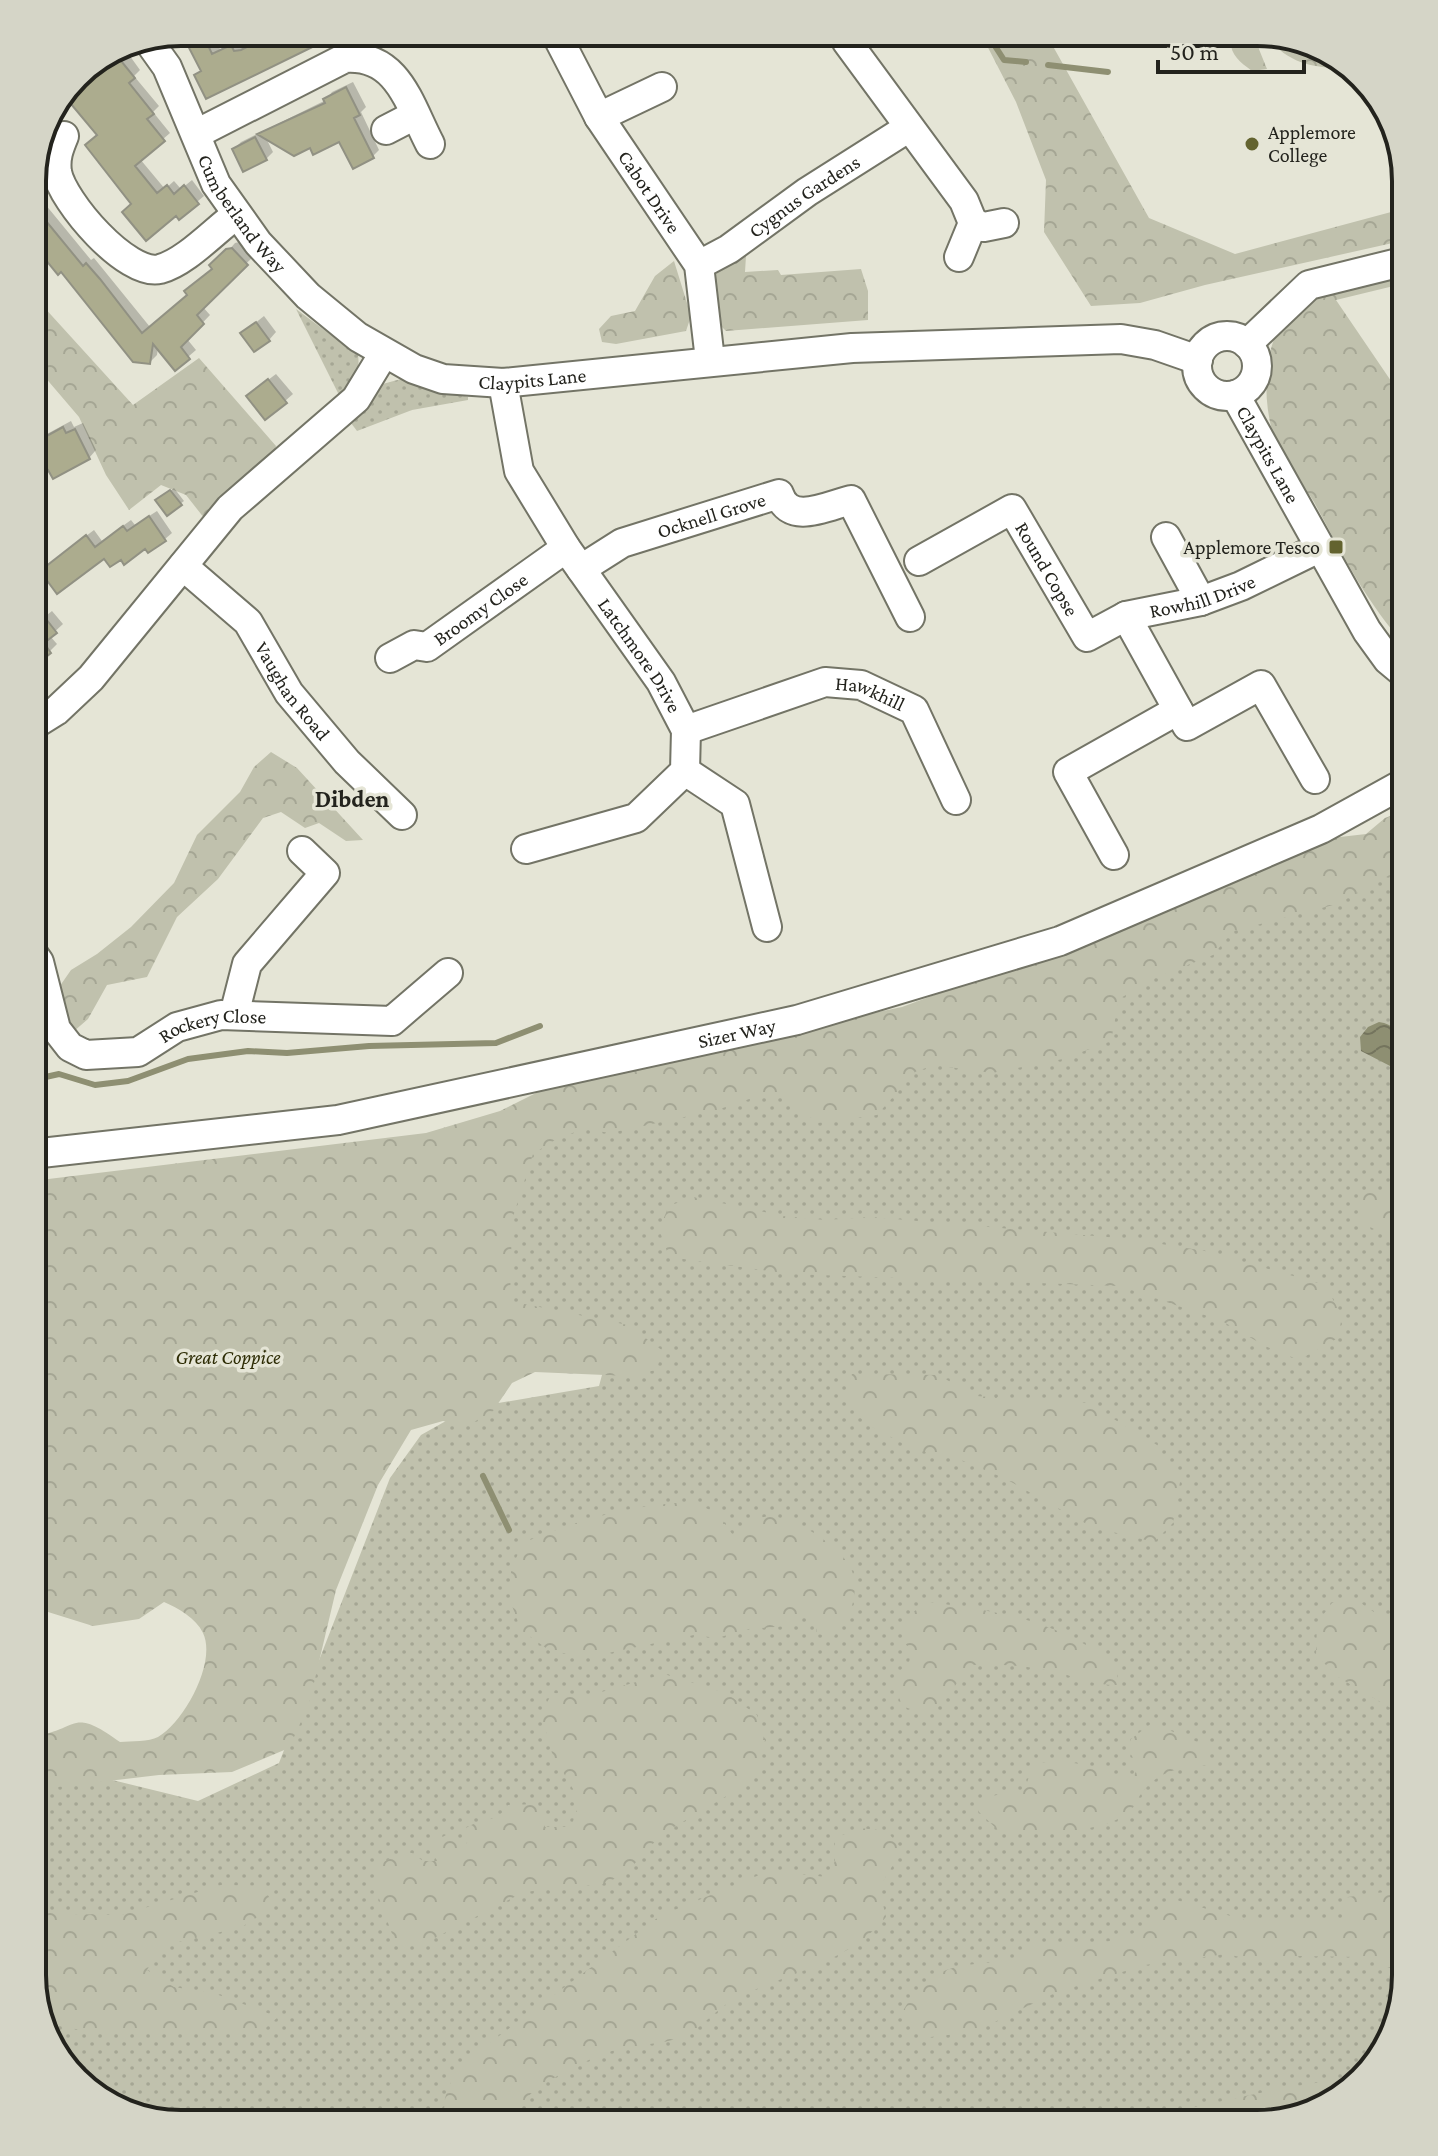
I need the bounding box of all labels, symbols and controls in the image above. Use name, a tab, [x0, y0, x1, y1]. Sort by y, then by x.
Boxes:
scale bar	[1158, 24, 1304, 74]
text: 50 m	[1170, 38, 1219, 65]
place label: Applemore College	[1268, 121, 1356, 167]
marker: Applemore College	[1243, 135, 1261, 153]
street label: Cabot Drive	[614, 146, 685, 238]
street label: Cygnus Gardens	[744, 150, 864, 242]
street label: Cumberland Way	[194, 151, 291, 278]
street label: Claypits Lane	[478, 364, 587, 395]
street label: Claypits Lane	[1232, 402, 1304, 507]
street label: Ocknell Grove	[654, 488, 768, 542]
street label: Round Copse	[1011, 518, 1083, 620]
place label: Applemore Tesco	[1184, 536, 1320, 559]
marker: Applemore Tesco	[1327, 538, 1345, 556]
street label: Broomy Close	[429, 568, 532, 650]
street label: Rowhill Drive	[1148, 570, 1259, 622]
street label: Latchmore Drive	[594, 594, 686, 716]
street label: Vaughan Road	[251, 638, 335, 745]
street label: Hawkhill	[834, 672, 909, 715]
district label: Dibden	[315, 785, 390, 812]
street label: Rockery Close	[154, 1004, 267, 1047]
street label: Sizer Way	[696, 1014, 778, 1052]
park label: Great Coppice	[175, 1346, 281, 1369]

